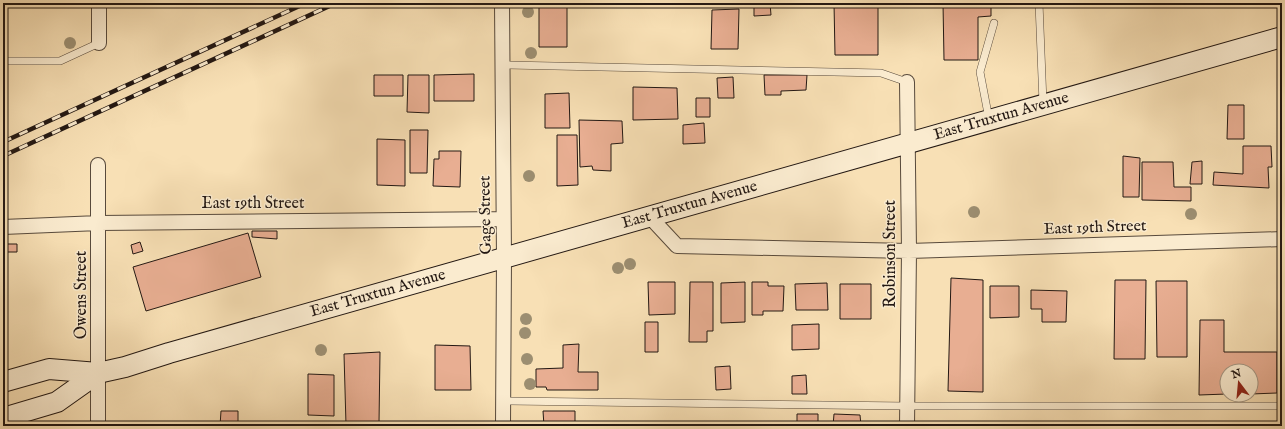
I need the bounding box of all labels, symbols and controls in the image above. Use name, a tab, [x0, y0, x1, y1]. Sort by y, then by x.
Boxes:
street label: East Truxtun Avenue	[931, 88, 1071, 145]
street label: Gage Street	[475, 175, 497, 255]
street label: East Truxtun Avenue	[620, 176, 760, 234]
street label: East 19th Street	[202, 194, 305, 214]
street label: Robinson Street	[881, 200, 901, 308]
street label: East 19th Street	[1043, 216, 1147, 240]
street label: Owens Street	[72, 250, 92, 339]
street label: East Truxtun Avenue	[308, 265, 448, 322]
north arrow	[1219, 363, 1259, 403]
text: N	[1229, 366, 1243, 383]

